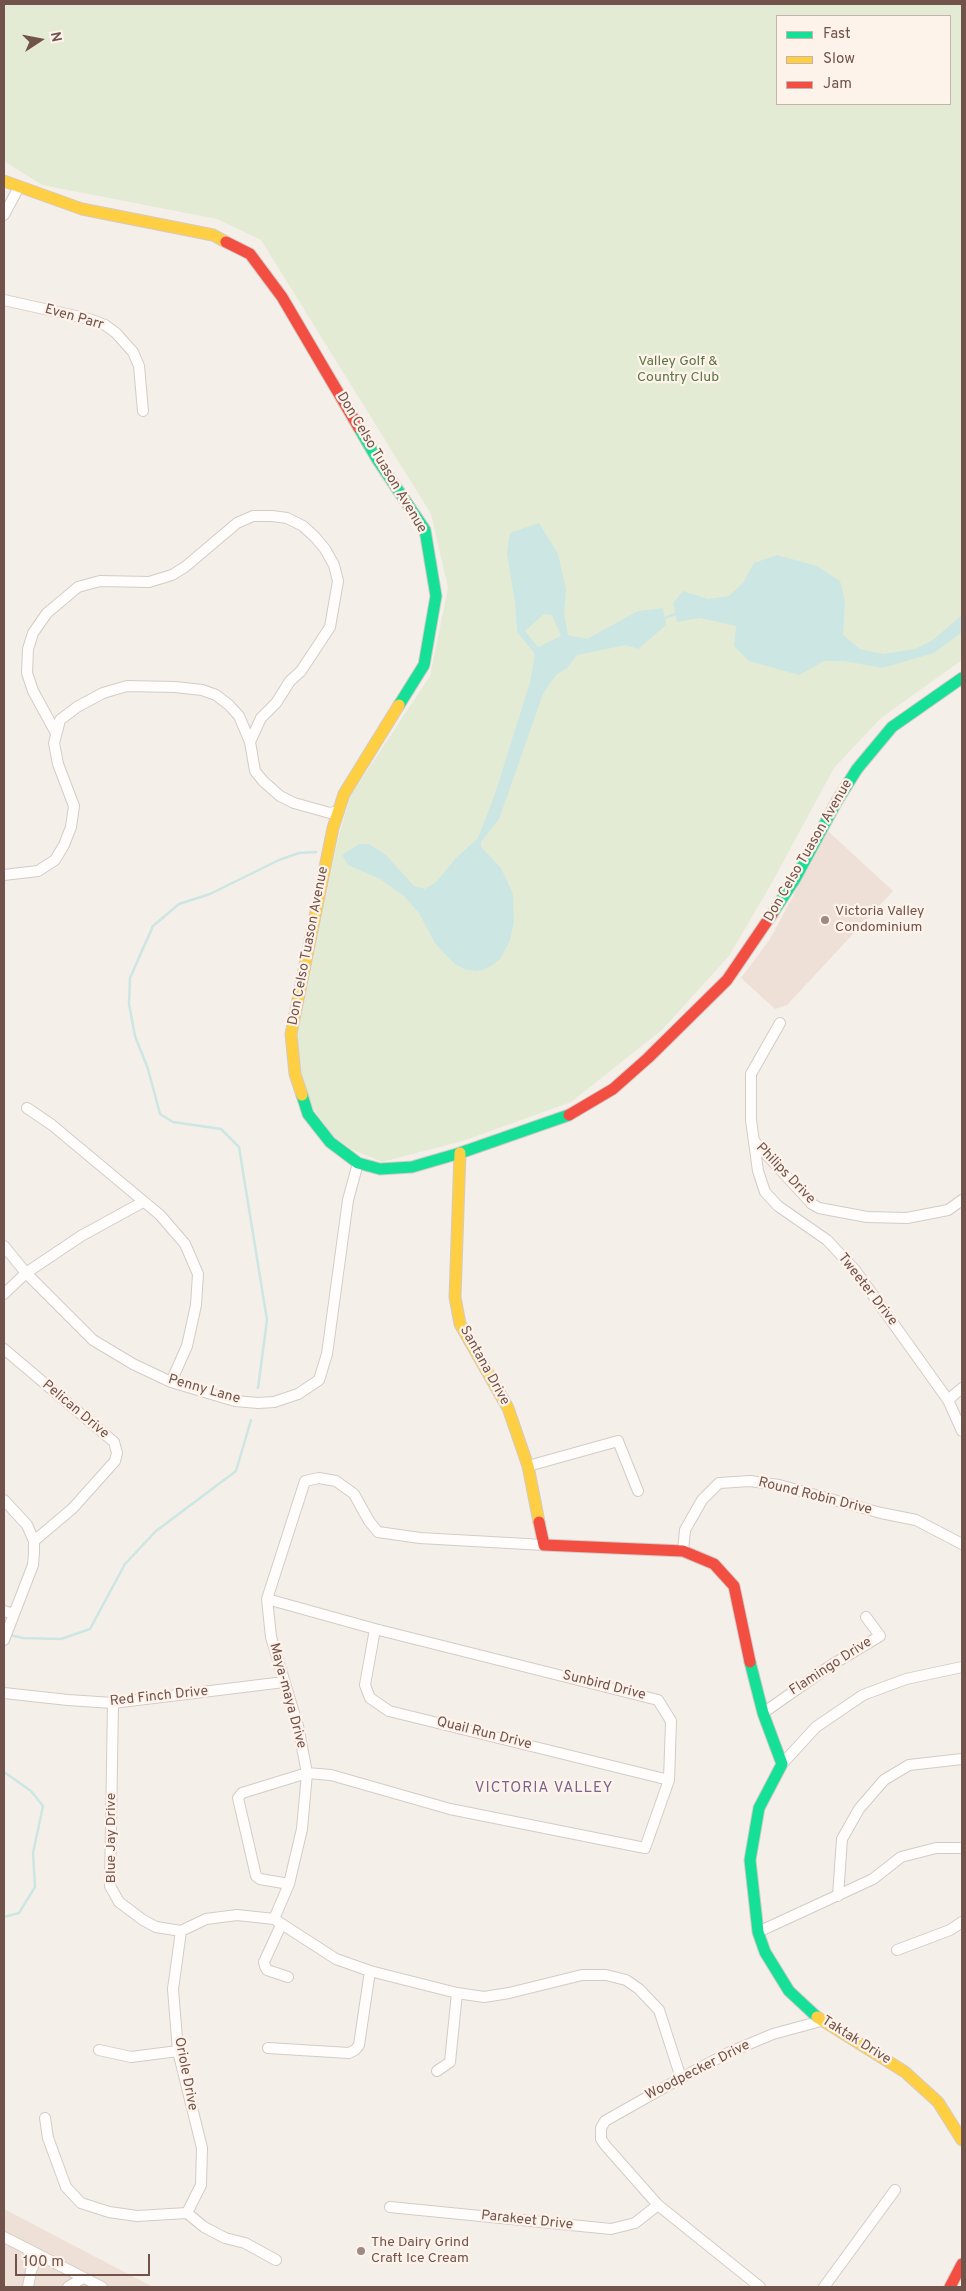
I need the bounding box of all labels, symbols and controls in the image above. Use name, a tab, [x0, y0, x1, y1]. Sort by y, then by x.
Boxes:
north arrow	[15, 15, 65, 65]
legend	[776, 15, 951, 105]
text: Fast	[823, 25, 851, 44]
text: N	[46, 30, 65, 44]
text: Slow	[823, 50, 855, 69]
text: Jam	[823, 75, 852, 94]
street label: Even Parr	[43, 302, 105, 334]
park label: Valley Golf & Country Club	[637, 354, 719, 387]
street label: Don Celso Tuason Avenue	[332, 390, 430, 536]
street label: Don Celso Tuason Avenue	[761, 777, 857, 925]
street label: Don Celso Tuason Avenue	[285, 865, 333, 1027]
place label: Victoria Valley Condominium	[835, 904, 925, 936]
marker: Victoria Valley Condominium	[819, 914, 831, 926]
street label: Philips Drive	[752, 1140, 818, 1208]
street label: Tweeter Drive	[833, 1250, 901, 1330]
street label: Santana Drive	[455, 1323, 513, 1409]
street label: Penny Lane	[166, 1372, 242, 1408]
street label: Pelican Drive	[38, 1377, 112, 1443]
street label: Round Robin Drive	[756, 1475, 874, 1519]
street label: Flamingo Drive	[787, 1634, 875, 1700]
street label: Maya-maya Drive	[265, 1641, 309, 1751]
street label: Sunbird Drive	[561, 1668, 647, 1704]
street label: Red Finch Drive	[109, 1683, 209, 1711]
street label: Quail Run Drive	[435, 1714, 533, 1754]
district label: VICTORIA VALLEY	[473, 1780, 615, 1798]
street label: Blue Jay Drive	[104, 1793, 120, 1883]
street label: Taktak Drive	[818, 2013, 894, 2069]
street label: Oriole Drive	[170, 2036, 200, 2112]
street label: Woodpecker Drive	[643, 2037, 753, 2105]
street label: Parakeet Drive	[480, 2208, 574, 2234]
place label: The Dairy Grind Craft Ice Cream	[371, 2235, 469, 2268]
scale bar	[18, 2244, 152, 2276]
marker: The Dairy Grind Craft Ice Cream	[355, 2245, 367, 2257]
text: 100 m	[23, 2253, 64, 2272]

